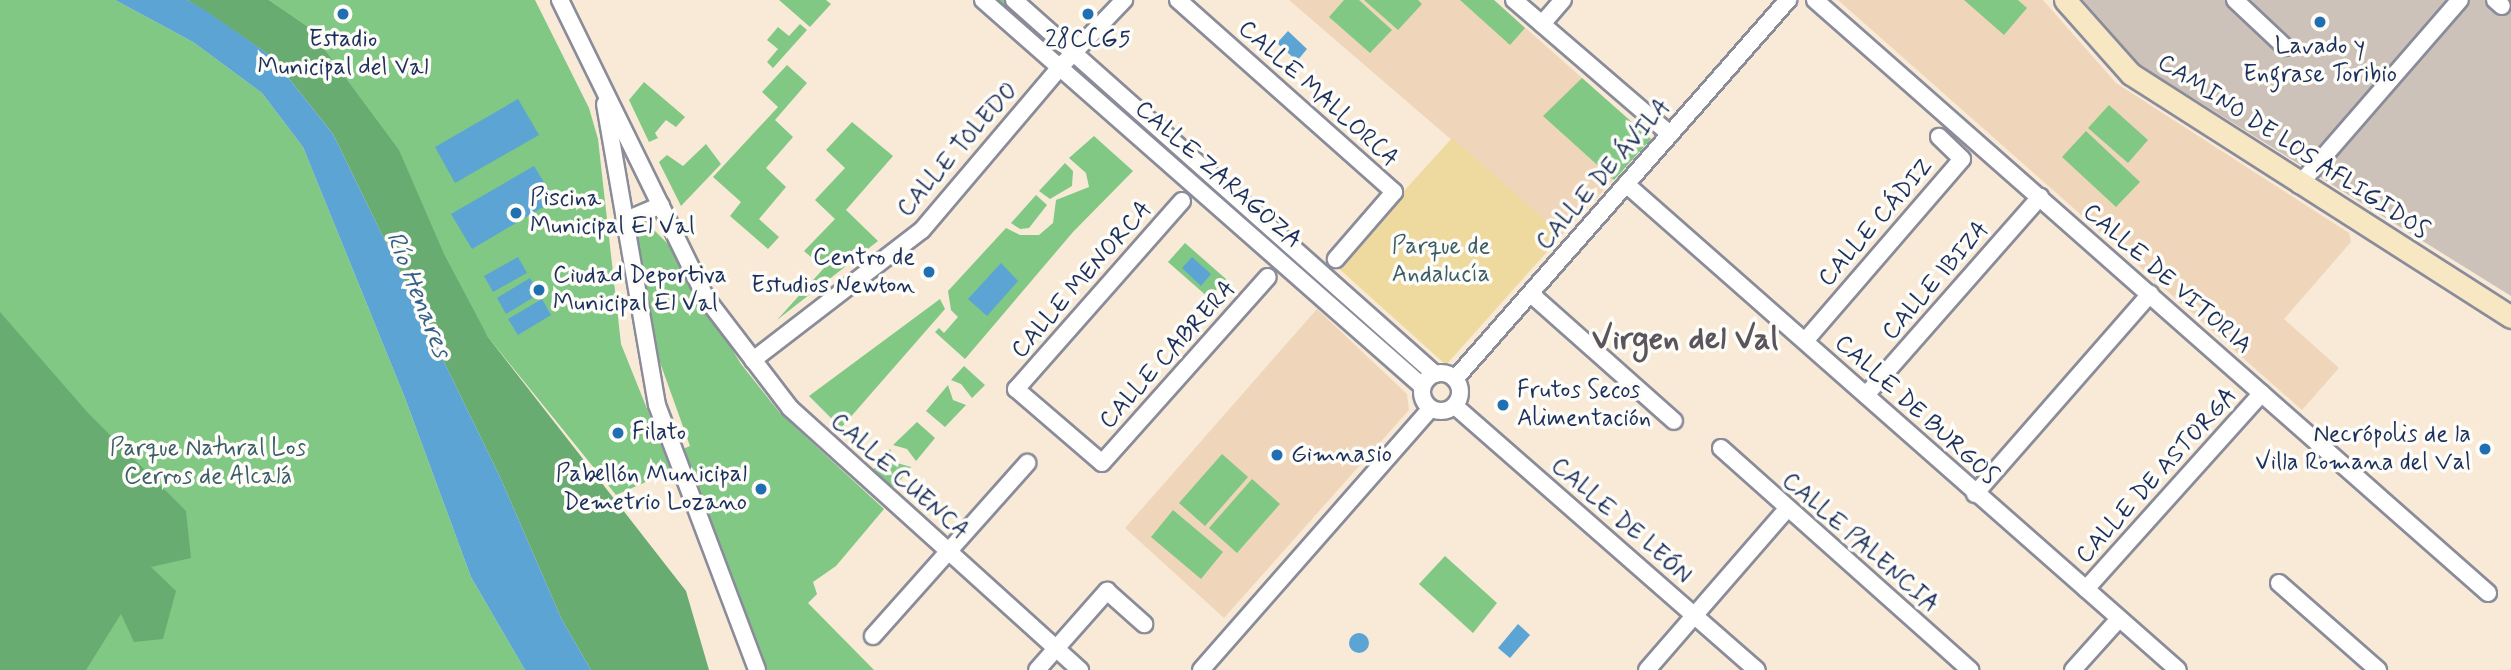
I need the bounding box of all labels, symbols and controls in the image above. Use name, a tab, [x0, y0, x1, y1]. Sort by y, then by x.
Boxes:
marker: Estadio Municipal del Val	[335, 6, 351, 22]
marker: 28CCG5	[1080, 6, 1096, 22]
street label: CALLE MALLORCA	[1232, 14, 1404, 174]
marker: Lavado y Engrase Toribio	[2312, 14, 2328, 30]
place label: Estadio Municipal del Val	[259, 26, 427, 82]
place label: 28CCG5	[1045, 26, 1131, 54]
place label: Lavado y Engrase Toribio	[2243, 33, 2397, 89]
street label: CAMINO DE LOS AFLIGIDOS	[2153, 49, 2433, 245]
street label: CALLE TOLEDO	[890, 75, 1026, 225]
street label: CALLE DE ÁVILA	[1530, 93, 1678, 257]
street label: CALLE ZARAGOZA	[1129, 95, 1307, 255]
street label: CALLE CÁDIZ	[1813, 153, 1939, 293]
place label: Piscina Municipal El Val	[530, 185, 690, 241]
street label: CALLE MENORCA	[1006, 195, 1158, 365]
street label: CALLE DE VITORIA	[2075, 197, 2259, 361]
marker: Piscina Municipal El Val	[508, 205, 524, 221]
street label: CALLE IBIZA	[1874, 213, 1998, 349]
water label: Río Henares	[378, 229, 456, 361]
park label: Parque de Andalucía	[1392, 233, 1490, 289]
place label: Centro de Estudios Newton	[756, 244, 915, 300]
place label: Ciudad Deportiva Municipal El Val	[553, 262, 727, 318]
marker: Centro de Estudios Newton	[921, 264, 937, 280]
street label: CALLE CABRERA	[1093, 273, 1243, 437]
marker: Ciudad Deportiva Municipal El Val	[531, 282, 547, 298]
district label: Virgen del Val	[1592, 320, 1778, 358]
street label: CALLE DE BURGOS	[1828, 329, 2004, 491]
place label: Frutos Secos Alimentación	[1517, 377, 1651, 433]
street label: CALLE DE ASTORGA	[2070, 382, 2244, 570]
marker: Frutos Secos Alimentación	[1495, 397, 1511, 413]
street label: CALLE CUENCA	[822, 406, 976, 548]
place label: Filato	[632, 419, 686, 447]
place label: Necrópolis de la Villa Romana del Val	[2256, 421, 2471, 477]
marker: Filato	[610, 425, 626, 441]
park label: Parque Natural Los Cerros de Alcalá	[109, 435, 307, 491]
place label: Gimnasio	[1291, 441, 1392, 469]
marker: Necrópolis de la Villa Romana del Val	[2477, 441, 2493, 457]
marker: Gimnasio	[1269, 447, 1285, 463]
street label: CALLE DE LEÓN	[1544, 451, 1698, 591]
place label: Pabellón Municipal Demetrio Lozano	[563, 461, 747, 517]
street label: CALLE PALENCIA	[1777, 468, 1943, 618]
marker: Pabellón Municipal Demetrio Lozano	[753, 481, 769, 497]

